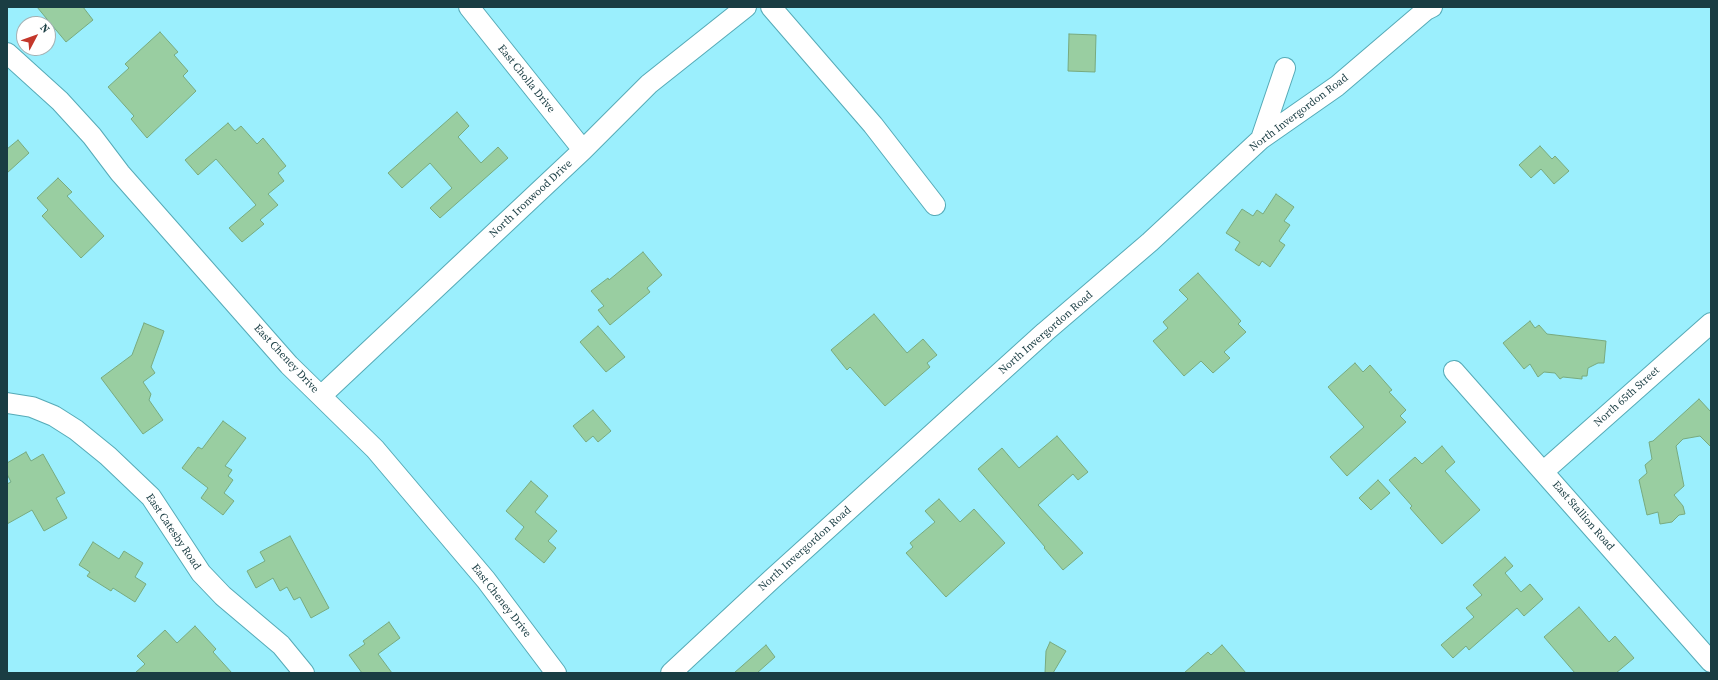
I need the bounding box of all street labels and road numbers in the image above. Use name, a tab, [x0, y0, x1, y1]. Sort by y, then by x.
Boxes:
street label: East Cholla Drive	[495, 42, 557, 116]
street label: North Invergordon Road	[1247, 72, 1351, 154]
street label: North Ironwood Drive	[487, 157, 575, 241]
street label: North Invergordon Road	[996, 289, 1096, 377]
street label: East Cheney Drive	[251, 322, 321, 396]
street label: North 65th Street	[1591, 364, 1663, 430]
street label: East Stallion Road	[1549, 479, 1617, 553]
street label: East Catesby Road	[143, 491, 203, 573]
street label: North Invergordon Road	[756, 504, 854, 594]
street label: East Cheney Drive	[468, 562, 534, 640]

